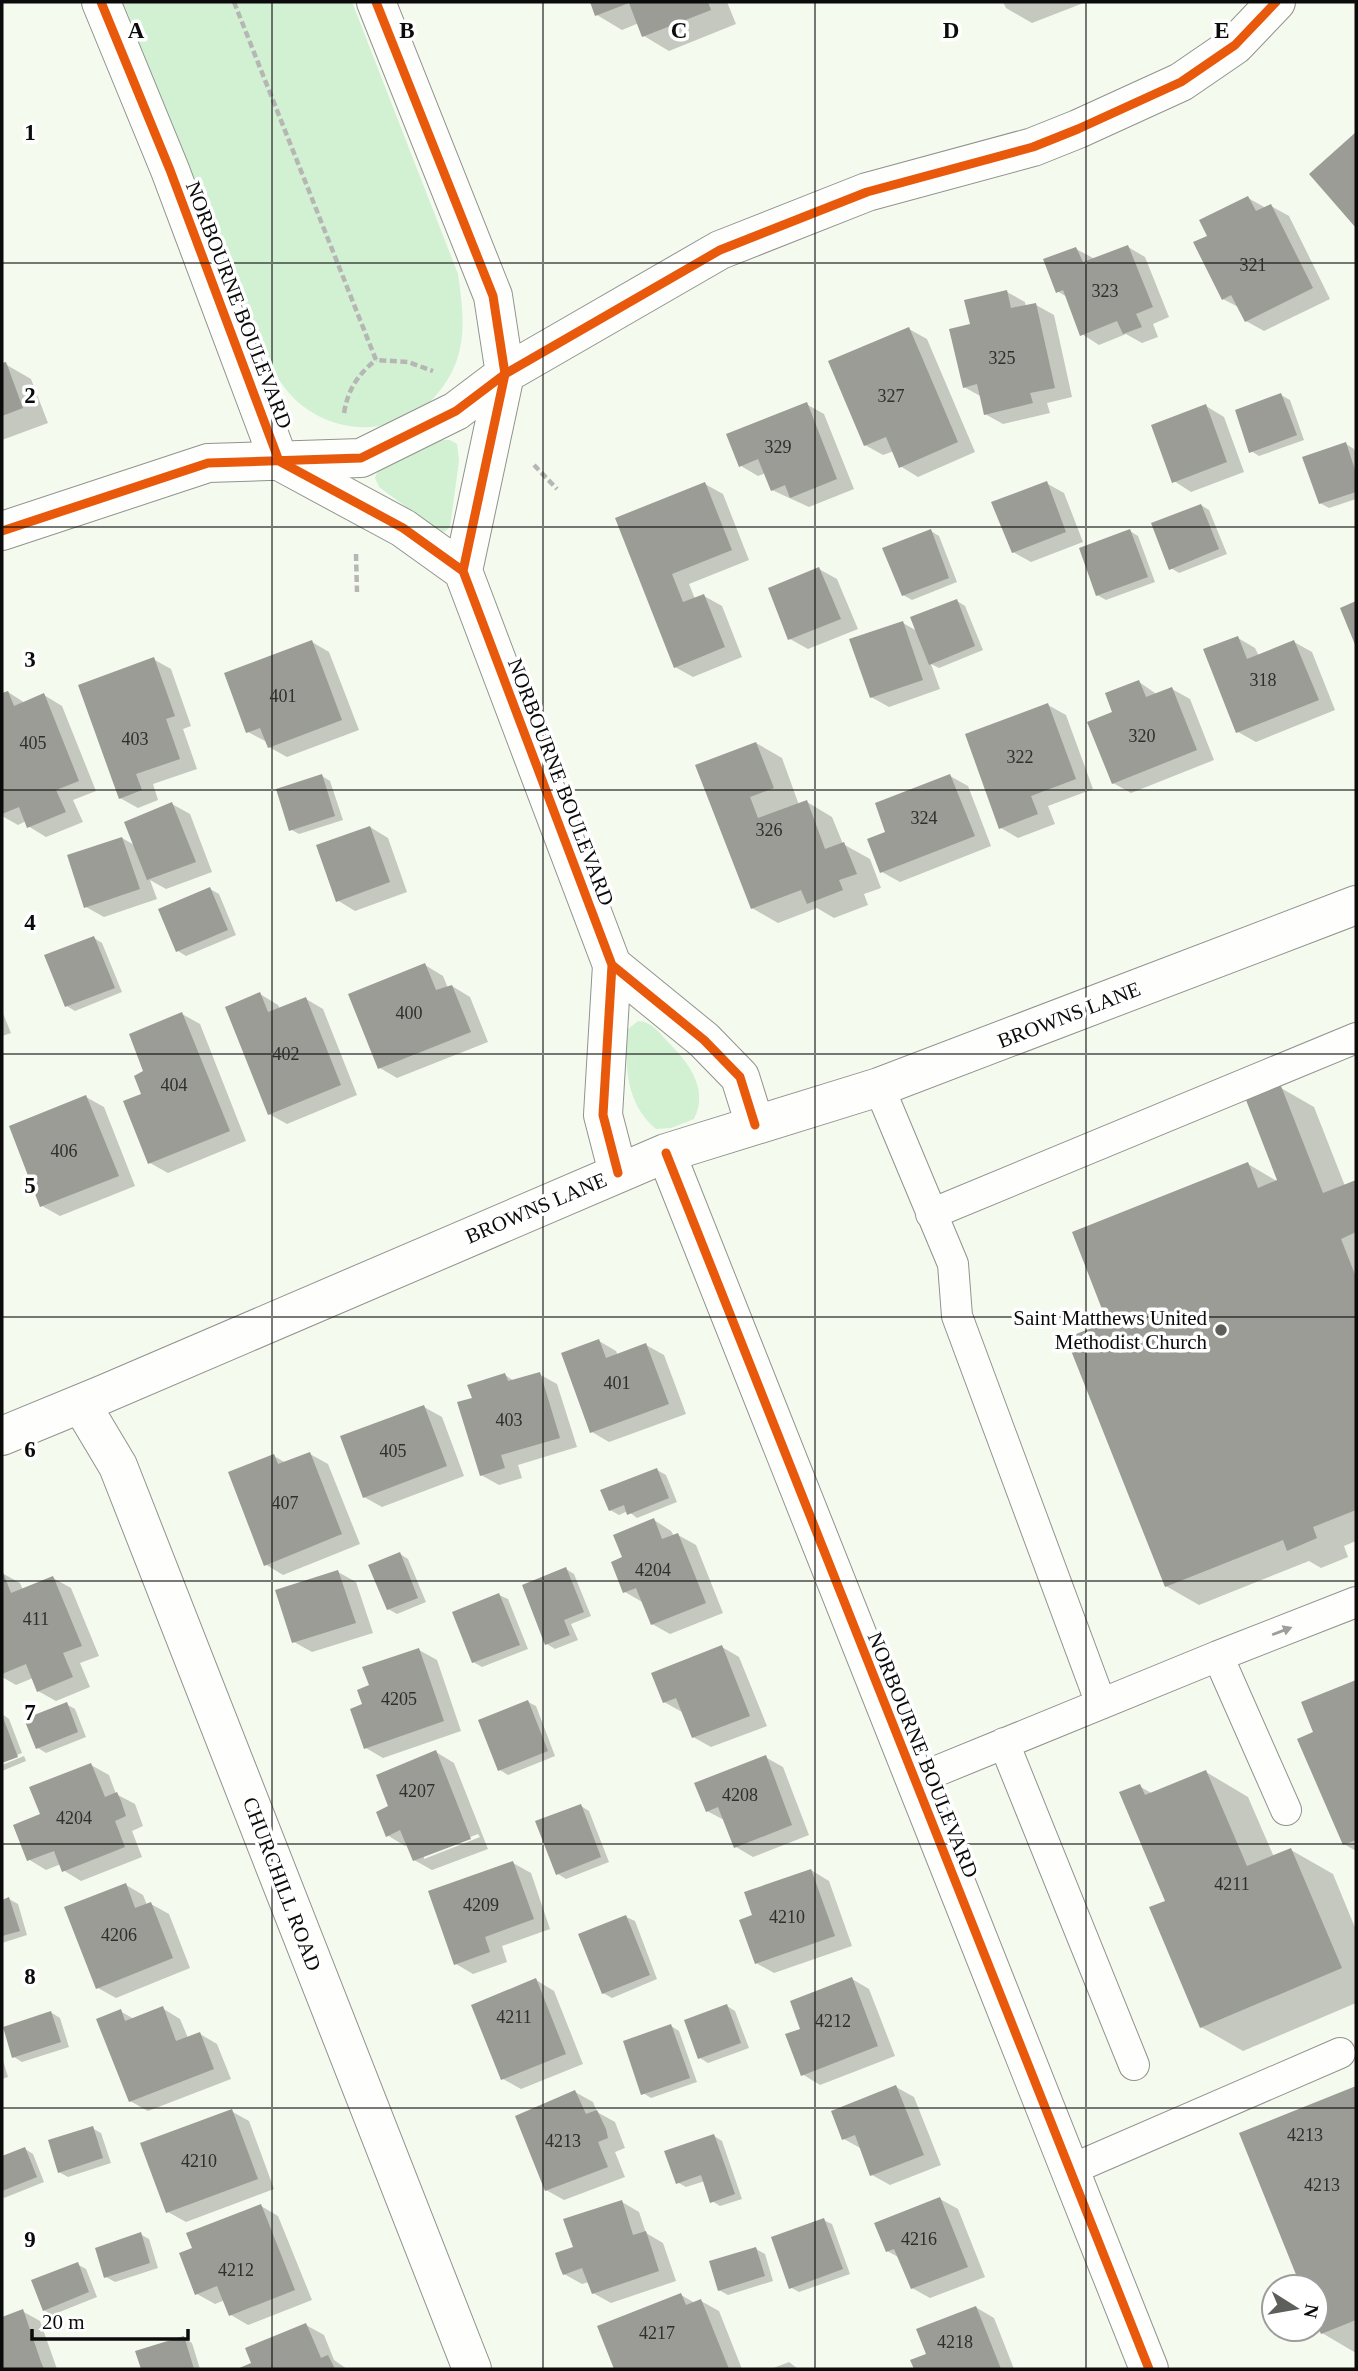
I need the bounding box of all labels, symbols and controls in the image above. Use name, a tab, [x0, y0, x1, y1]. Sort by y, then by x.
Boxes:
text: A	[128, 18, 145, 43]
text: B	[399, 18, 415, 43]
text: C	[671, 18, 687, 43]
text: D	[943, 18, 959, 43]
text: E	[1214, 18, 1230, 43]
text: 1	[24, 120, 36, 145]
street label: NORBOURNE BOULEVARD	[181, 178, 297, 432]
house number: 321	[1240, 255, 1267, 275]
house number: 323	[1092, 281, 1119, 301]
house number: 325	[989, 348, 1016, 368]
text: 2	[24, 383, 36, 408]
house number: 327	[878, 386, 905, 406]
house number: 329	[765, 437, 792, 457]
text: 3	[24, 647, 36, 672]
street label: NORBOURNE BOULEVARD	[503, 655, 619, 909]
house number: 318	[1250, 670, 1277, 690]
house number: 401	[270, 686, 297, 706]
house number: 320	[1129, 726, 1156, 746]
house number: 403	[122, 729, 149, 749]
house number: 405	[20, 733, 47, 753]
house number: 322	[1007, 747, 1034, 767]
house number: 324	[911, 808, 938, 828]
house number: 326	[756, 820, 783, 840]
text: 4	[24, 910, 36, 935]
street label: BROWNS LANE	[994, 977, 1144, 1053]
house number: 400	[396, 1003, 423, 1023]
house number: 402	[273, 1044, 300, 1064]
house number: 404	[161, 1075, 188, 1095]
house number: 406	[51, 1141, 78, 1161]
street label: BROWNS LANE	[462, 1167, 610, 1249]
text: 5	[24, 1173, 36, 1198]
place label: Saint Matthews United Methodist Church	[1013, 1306, 1207, 1354]
marker: Saint Matthews United Methodist Church	[1213, 1322, 1229, 1338]
house number: 401	[604, 1373, 631, 1393]
house number: 403	[496, 1410, 523, 1430]
text: 6	[24, 1437, 36, 1462]
house number: 405	[380, 1441, 407, 1461]
house number: 407	[272, 1493, 299, 1513]
house number: 4204	[635, 1560, 671, 1580]
house number: 411	[23, 1609, 49, 1629]
one-way arrow	[1271, 1626, 1292, 1637]
street label: NORBOURNE BOULEVARD	[863, 1629, 983, 1881]
house number: 4205	[381, 1689, 417, 1709]
text: 7	[24, 1700, 36, 1725]
house number: 4207	[399, 1781, 435, 1801]
house number: 4208	[722, 1785, 758, 1805]
street label: CHURCHILL ROAD	[238, 1794, 326, 1974]
house number: 4204	[56, 1808, 92, 1828]
house number: 4211	[1214, 1874, 1250, 1894]
house number: 4209	[463, 1895, 499, 1915]
house number: 4210	[769, 1907, 805, 1927]
house number: 4206	[101, 1925, 137, 1945]
text: 8	[24, 1964, 36, 1989]
house number: 4211	[496, 2007, 532, 2027]
house number: 4212	[815, 2011, 851, 2031]
house number: 4213	[1287, 2125, 1323, 2145]
house number: 4213	[545, 2131, 581, 2151]
house number: 4210	[181, 2151, 217, 2171]
house number: 4213	[1304, 2175, 1340, 2195]
text: 9	[24, 2227, 36, 2252]
house number: 4216	[901, 2229, 937, 2249]
house number: 4212	[218, 2260, 254, 2280]
north arrow	[1260, 2273, 1330, 2343]
scale bar	[32, 2298, 187, 2342]
text: N	[1300, 2302, 1323, 2320]
text: 20 m	[42, 2310, 85, 2334]
house number: 4217	[639, 2323, 675, 2343]
house number: 4218	[937, 2332, 973, 2352]

